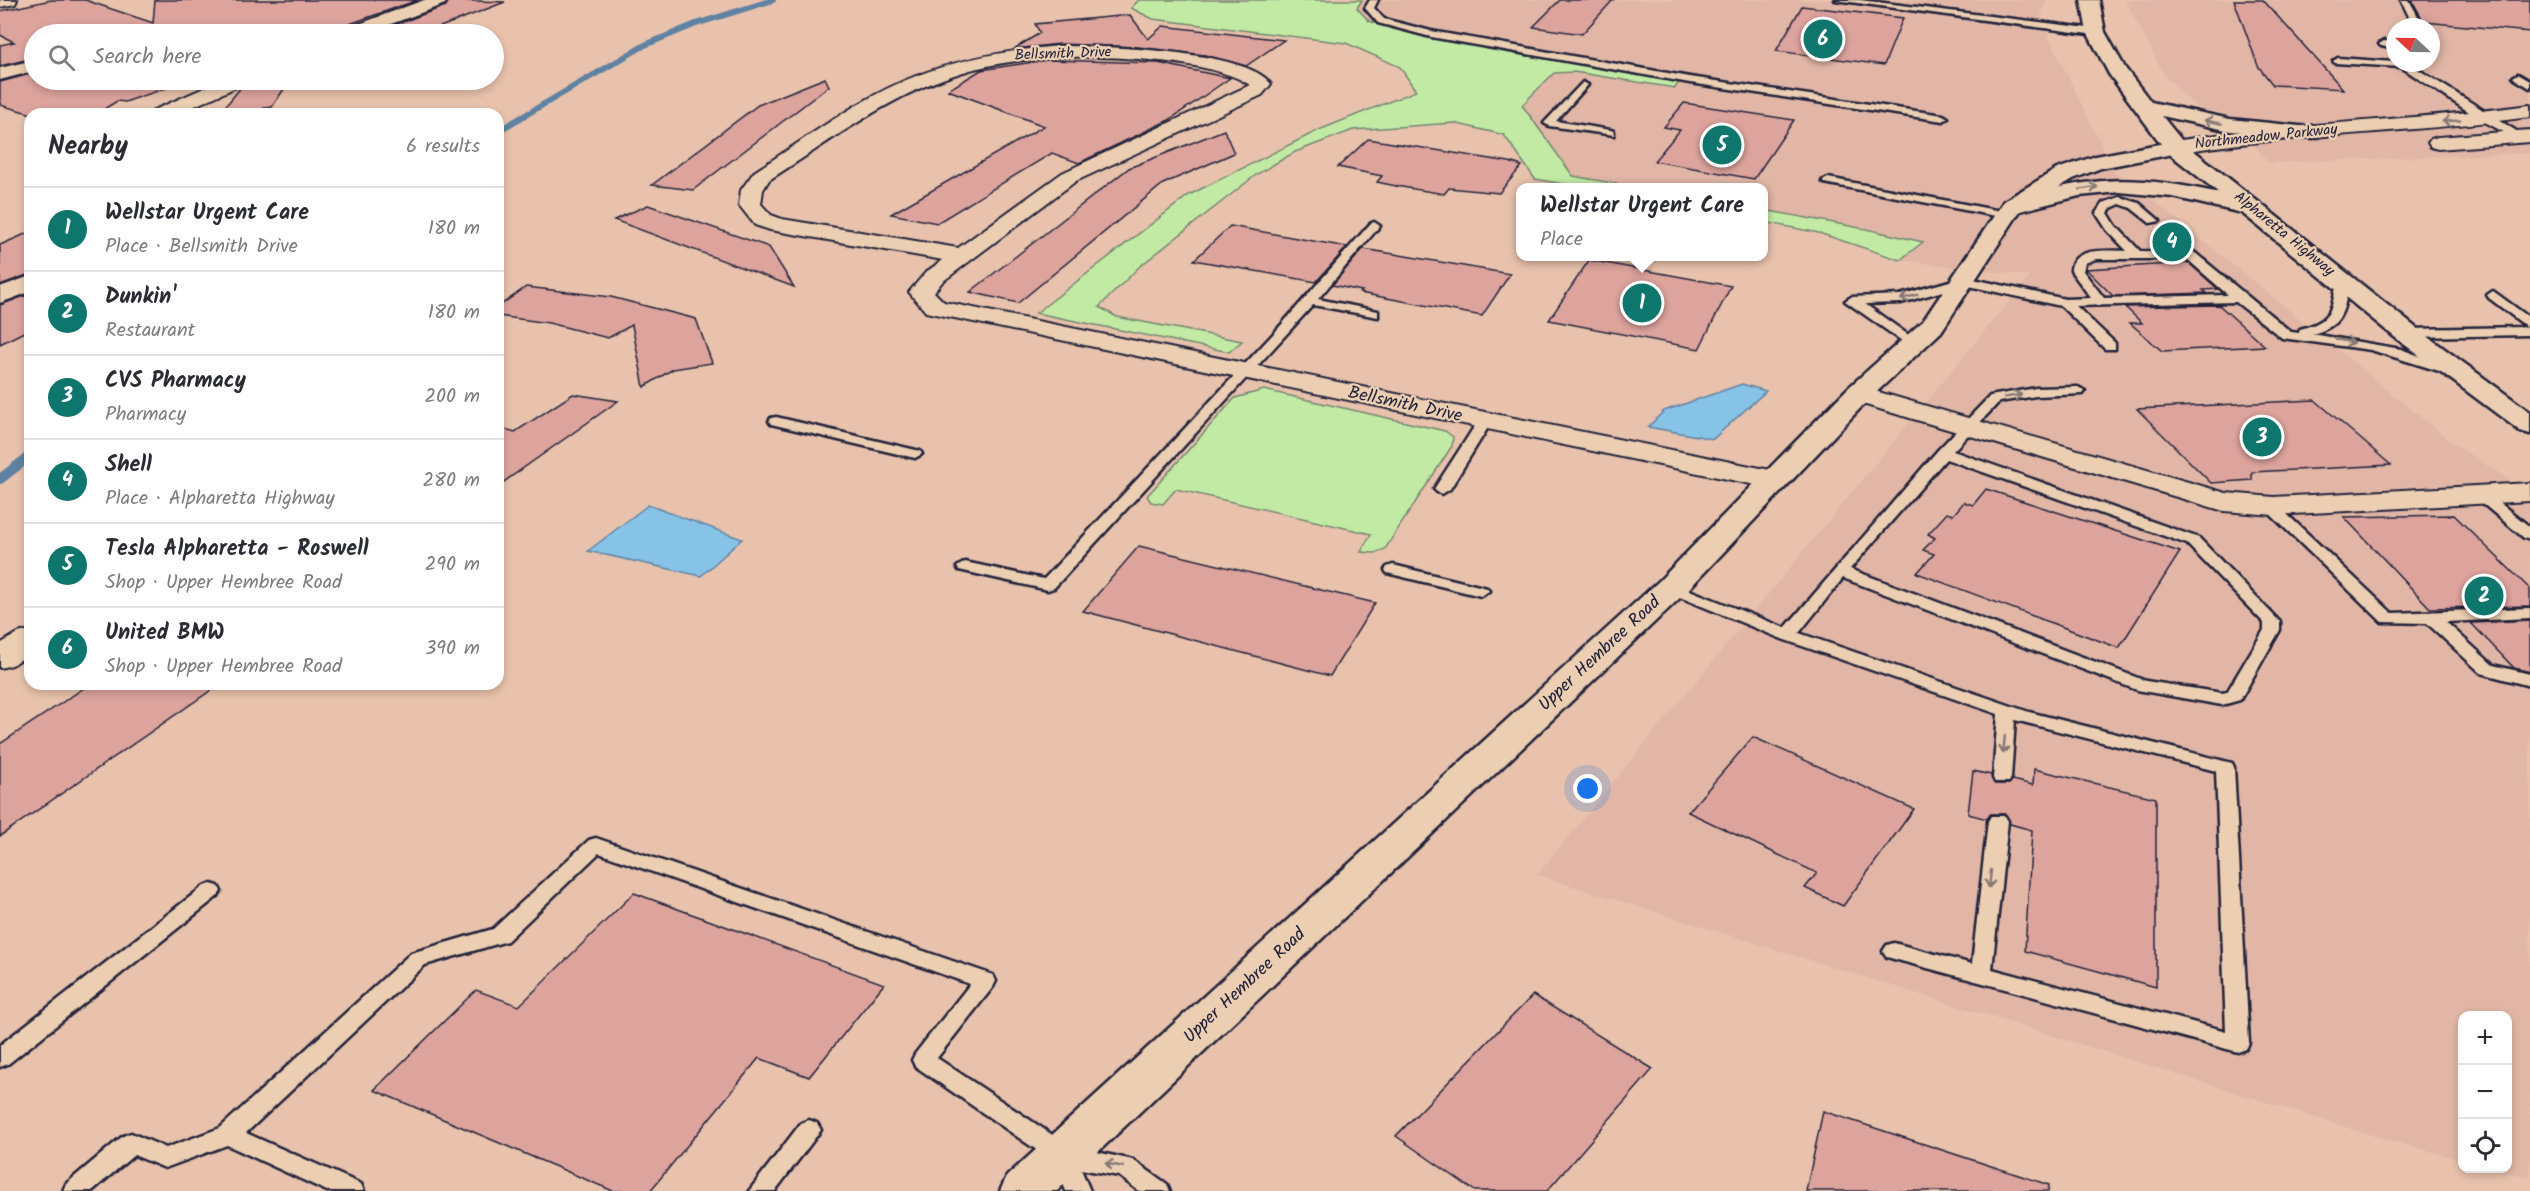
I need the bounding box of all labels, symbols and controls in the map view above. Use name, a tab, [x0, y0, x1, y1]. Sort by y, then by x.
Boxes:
pin: 6	[1804, 16, 1842, 62]
north arrow	[2386, 18, 2440, 72]
search box	[24, 24, 504, 90]
text: Search here	[93, 40, 201, 75]
street label: Bellsmith Drive	[1014, 40, 1112, 68]
icon: search	[45, 41, 78, 74]
one-way arrow	[2204, 116, 2223, 127]
one-way arrow	[2442, 116, 2462, 127]
street label: Northmeadow Parkway	[2194, 117, 2339, 156]
pin: 5	[1702, 122, 1742, 168]
text: Nearby	[48, 126, 128, 168]
text: 6 results	[406, 131, 480, 163]
one-way arrow	[2079, 182, 2099, 193]
popup	[1516, 183, 1768, 261]
street label: Alpharetta Highway	[2228, 186, 2341, 283]
text: Wellstar Urgent Care	[1540, 189, 1744, 224]
text: Wellstar Urgent Care	[105, 196, 309, 231]
text: 1	[64, 213, 71, 245]
text: 180 m	[428, 213, 480, 245]
pin: 4	[2152, 220, 2192, 264]
text: Place	[1540, 224, 1583, 256]
text: Place · Bellsmith Drive	[105, 231, 298, 263]
text: Dunkin'	[105, 280, 176, 315]
pin: 1	[1622, 280, 1662, 326]
one-way arrow	[1900, 291, 1919, 303]
text: 2	[62, 297, 73, 329]
text: 180 m	[428, 297, 480, 329]
text: Restaurant	[105, 315, 195, 347]
one-way arrow	[2335, 336, 2354, 347]
text: CVS Pharmacy	[105, 364, 246, 399]
street label: Bellsmith Drive	[1345, 379, 1465, 431]
text: 3	[62, 381, 73, 413]
text: 200 m	[424, 381, 480, 413]
one-way arrow	[2003, 390, 2022, 401]
text: Pharmacy	[105, 399, 186, 431]
pin: 3	[2242, 414, 2282, 460]
text: Shell	[105, 448, 152, 483]
text: 4	[62, 465, 73, 497]
text: 280 m	[422, 465, 480, 497]
text: Place · Alpharetta Highway	[105, 483, 335, 515]
text: Tesla Alpharetta - Roswell	[105, 532, 369, 567]
text: 5	[62, 549, 73, 581]
text: 290 m	[425, 549, 480, 581]
text: Shop · Upper Hembree Road	[105, 567, 342, 599]
pin: 2	[2464, 574, 2504, 618]
street label: Upper Hembree Road	[1532, 589, 1669, 719]
text: United BMW	[105, 616, 225, 651]
text: 6	[62, 633, 73, 665]
text: 390 m	[425, 633, 480, 665]
text: Shop · Upper Hembree Road	[105, 651, 342, 683]
one-way arrow	[1999, 734, 2010, 754]
your location	[1573, 774, 1602, 803]
one-way arrow	[1985, 869, 1996, 889]
street label: Upper Hembree Road	[1177, 921, 1314, 1051]
map controls	[2458, 1011, 2512, 1173]
button: +	[2458, 1011, 2512, 1065]
button: −	[2458, 1065, 2512, 1119]
button: locate	[2458, 1119, 2512, 1173]
one-way arrow	[1105, 1159, 1124, 1170]

